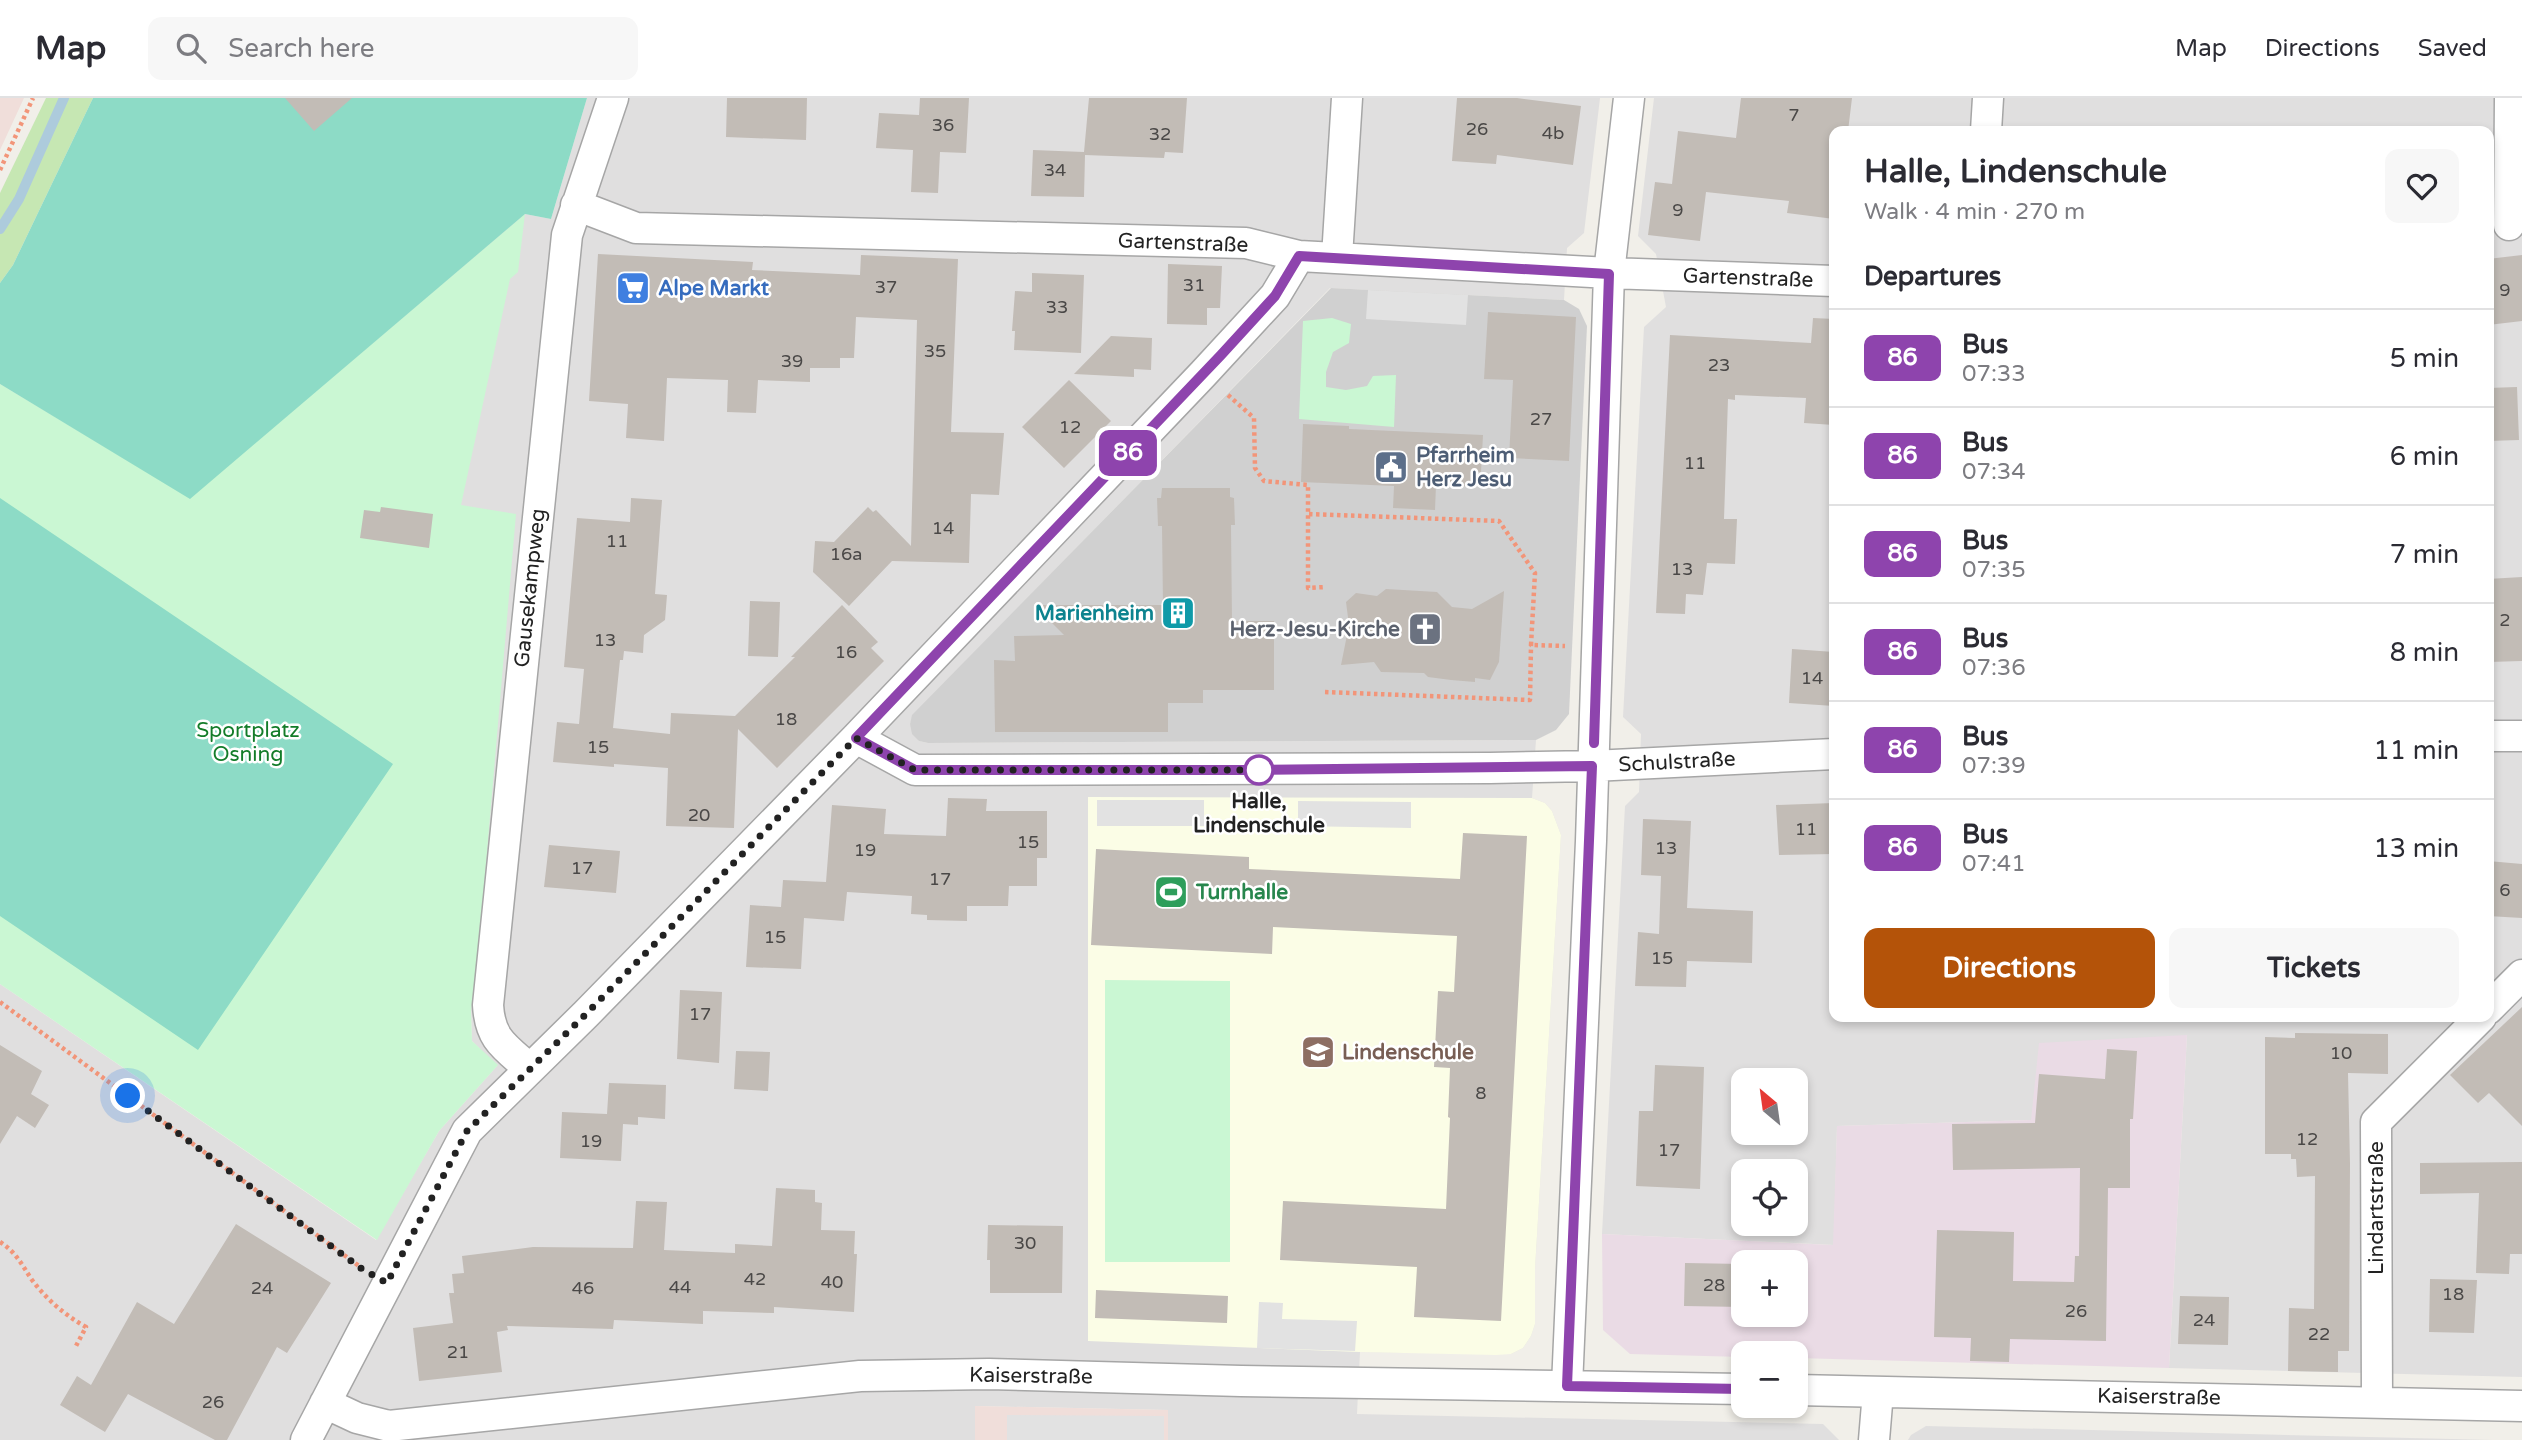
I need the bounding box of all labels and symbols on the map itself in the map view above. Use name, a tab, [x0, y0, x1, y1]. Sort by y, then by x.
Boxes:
house number: 7	[1788, 104, 1800, 126]
house number: 36	[932, 114, 954, 136]
house number: 26	[1466, 118, 1488, 140]
house number: 4b	[1542, 122, 1564, 144]
house number: 32	[1149, 123, 1171, 145]
house number: 34	[1044, 159, 1066, 181]
house number: 9	[1672, 199, 1684, 221]
street label: Gartenstraße	[1117, 228, 1249, 258]
street label: Gartenstraße	[1682, 263, 1814, 293]
supermarket icon: Alpe Markt	[614, 269, 652, 307]
house number: 31	[1183, 274, 1205, 296]
place label: Alpe Markt	[658, 276, 769, 301]
house number: 37	[875, 276, 897, 298]
house number: 9	[2499, 279, 2511, 301]
house number: 33	[1046, 296, 1068, 318]
house number: 35	[924, 340, 946, 362]
house number: 39	[781, 350, 803, 372]
house number: 23	[1708, 354, 1730, 376]
house number: 27	[1530, 408, 1552, 430]
house number: 12	[1059, 416, 1081, 438]
line badge: 86	[1096, 430, 1160, 476]
place label: Pfarrheim Herz Jesu	[1416, 443, 1515, 492]
public building icon: Pfarrheim Herz Jesu	[1372, 448, 1410, 486]
house number: 11	[1684, 452, 1706, 474]
street label: Gausekampweg	[509, 507, 551, 669]
house number: 14	[932, 517, 954, 539]
house number: 11	[606, 530, 628, 552]
house number: 16a	[830, 543, 862, 565]
house number: 13	[1671, 558, 1693, 580]
building icon: Marienheim	[1159, 594, 1197, 632]
place label: Marienheim	[1035, 601, 1154, 626]
house number: 2	[2499, 609, 2511, 631]
church icon: Herz-Jesu-Kirche	[1406, 610, 1444, 648]
place label: Herz-Jesu-Kirche	[1229, 617, 1400, 642]
house number: 13	[594, 629, 616, 651]
house number: 16	[835, 641, 857, 663]
house number: 14	[1801, 667, 1823, 689]
house number: 18	[775, 708, 797, 730]
park label: Sportplatz Osning	[196, 718, 300, 767]
house number: 15	[587, 736, 609, 758]
street label: Schulstraße	[1618, 746, 1736, 778]
marker: Halle, Lindenschule	[1244, 755, 1274, 785]
place label: Halle, Lindenschule	[1193, 789, 1325, 838]
house number: 20	[688, 804, 710, 826]
house number: 11	[1795, 818, 1817, 840]
house number: 15	[1017, 831, 1039, 853]
house number: 13	[1655, 837, 1677, 859]
house number: 19	[854, 839, 876, 861]
house number: 17	[571, 857, 593, 879]
house number: 17	[929, 868, 951, 890]
sports icon: Turnhalle	[1152, 873, 1190, 911]
house number: 6	[2499, 879, 2511, 901]
place label: Turnhalle	[1195, 880, 1288, 905]
house number: 15	[764, 926, 786, 948]
house number: 15	[1651, 947, 1673, 969]
house number: 17	[689, 1003, 711, 1025]
school or university icon: Lindenschule	[1299, 1033, 1337, 1071]
place label: Lindenschule	[1342, 1040, 1474, 1065]
house number: 10	[2330, 1042, 2352, 1064]
north arrow	[1731, 1068, 1808, 1144]
your location	[110, 1078, 145, 1113]
house number: 8	[1475, 1082, 1487, 1104]
house number: 12	[2296, 1128, 2318, 1150]
house number: 19	[580, 1130, 602, 1152]
house number: 17	[1658, 1139, 1680, 1161]
street label: Lindartstraße	[2364, 1141, 2389, 1275]
house number: 30	[1014, 1232, 1036, 1254]
house number: 42	[744, 1268, 766, 1290]
house number: 40	[821, 1271, 843, 1293]
house number: 28	[1703, 1274, 1725, 1296]
house number: 44	[669, 1276, 691, 1298]
house number: 24	[251, 1277, 273, 1299]
house number: 46	[572, 1277, 594, 1299]
house number: 18	[2442, 1283, 2464, 1305]
house number: 26	[2065, 1300, 2087, 1322]
house number: 24	[2193, 1309, 2215, 1331]
house number: 22	[2308, 1323, 2330, 1345]
house number: 21	[447, 1341, 469, 1363]
street label: Kaiserstraße	[969, 1362, 1093, 1390]
street label: Kaiserstraße	[2097, 1383, 2221, 1411]
house number: 26	[202, 1391, 224, 1413]

